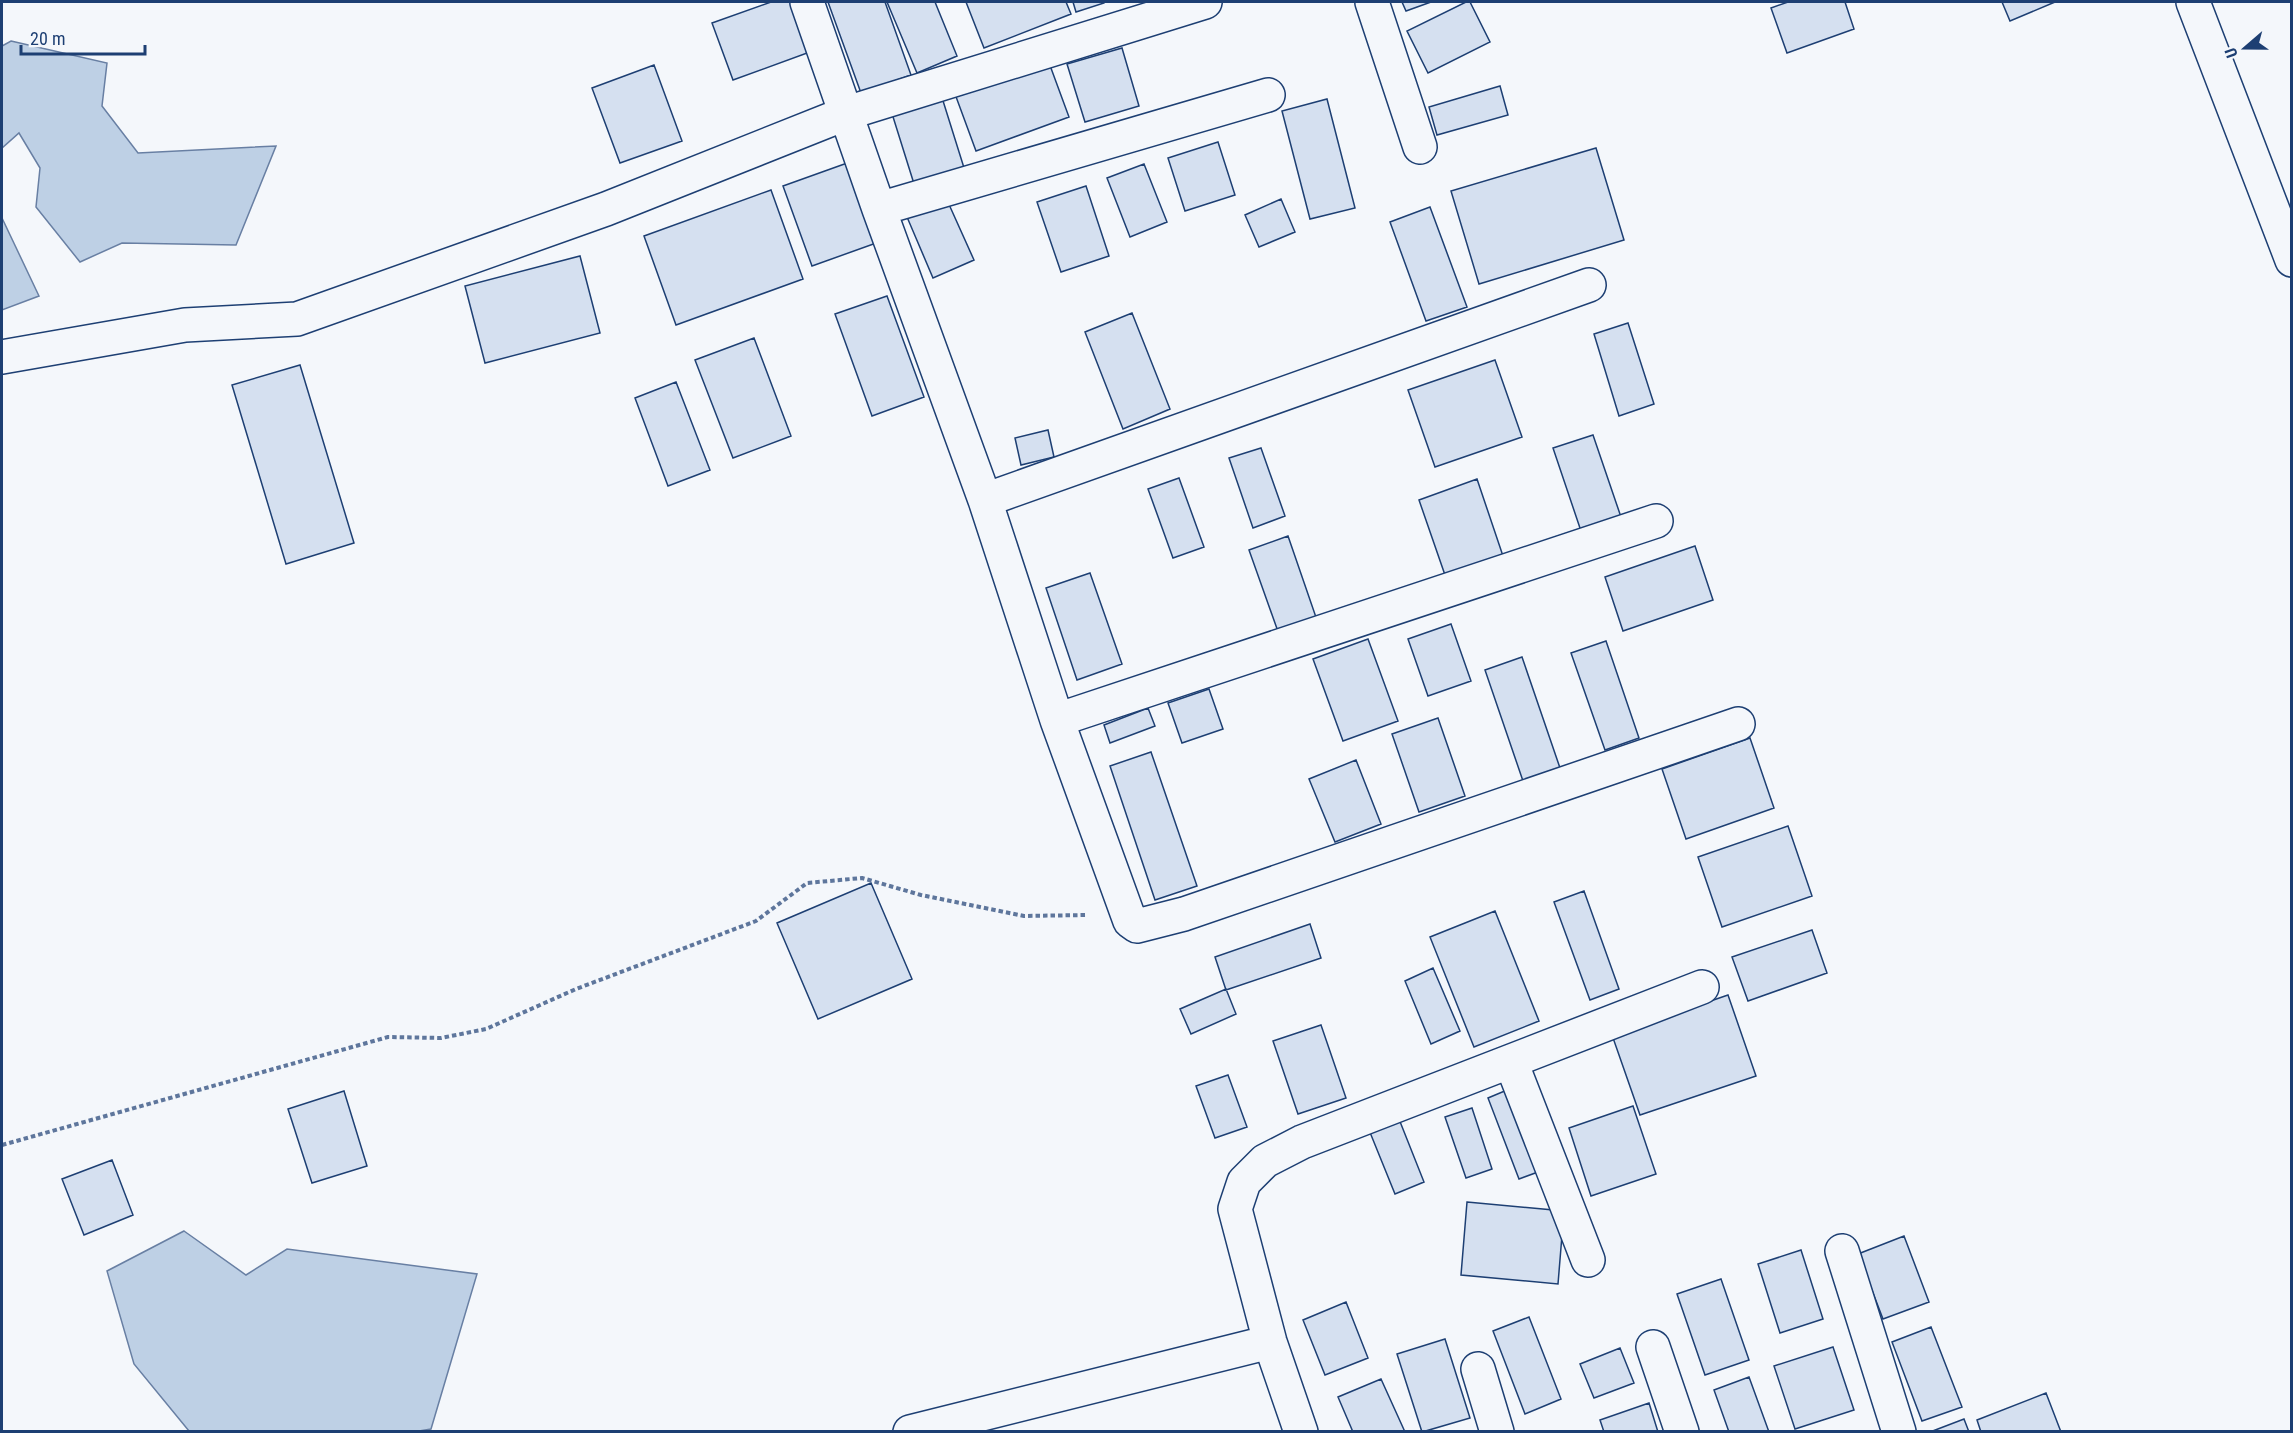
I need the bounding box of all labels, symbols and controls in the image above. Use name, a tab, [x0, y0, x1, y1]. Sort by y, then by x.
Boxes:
scale bar	[21, 18, 146, 56]
north arrow	[2215, 18, 2275, 78]
text: 20 m	[30, 28, 65, 49]
text: U	[2221, 45, 2242, 61]

